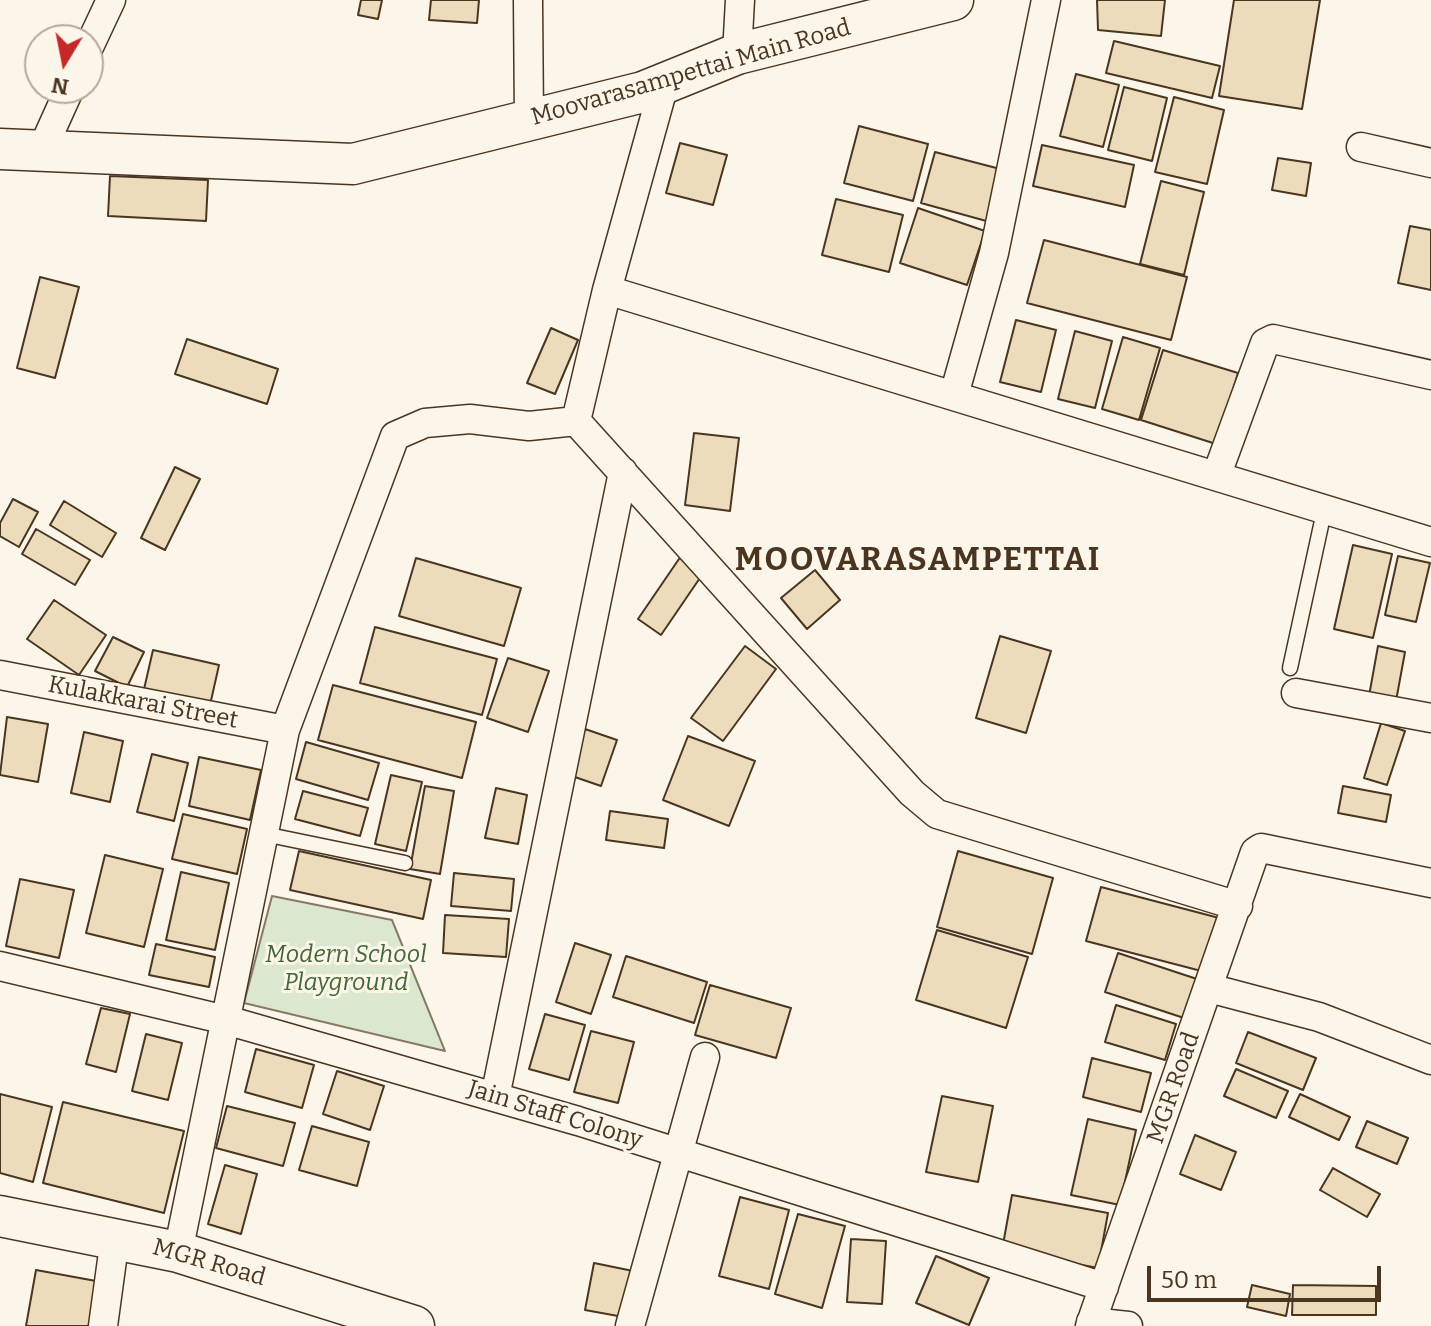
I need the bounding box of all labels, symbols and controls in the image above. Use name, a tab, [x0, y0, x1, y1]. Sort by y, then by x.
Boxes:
street label: Moovarasampettai Main Road	[528, 14, 854, 132]
north arrow	[24, 24, 104, 104]
text: N	[49, 71, 71, 101]
district label: MOOVARASAMPETTAI	[735, 542, 1101, 580]
street label: Kulakkarai Street	[46, 670, 240, 736]
park label: Modern School Playground	[265, 941, 427, 997]
street label: MGR Road	[1141, 1028, 1207, 1148]
street label: Jain Staff Colony	[464, 1075, 646, 1155]
street label: MGR Road	[149, 1233, 269, 1293]
scale bar	[1151, 1250, 1385, 1300]
text: 50 m	[1161, 1266, 1217, 1294]

